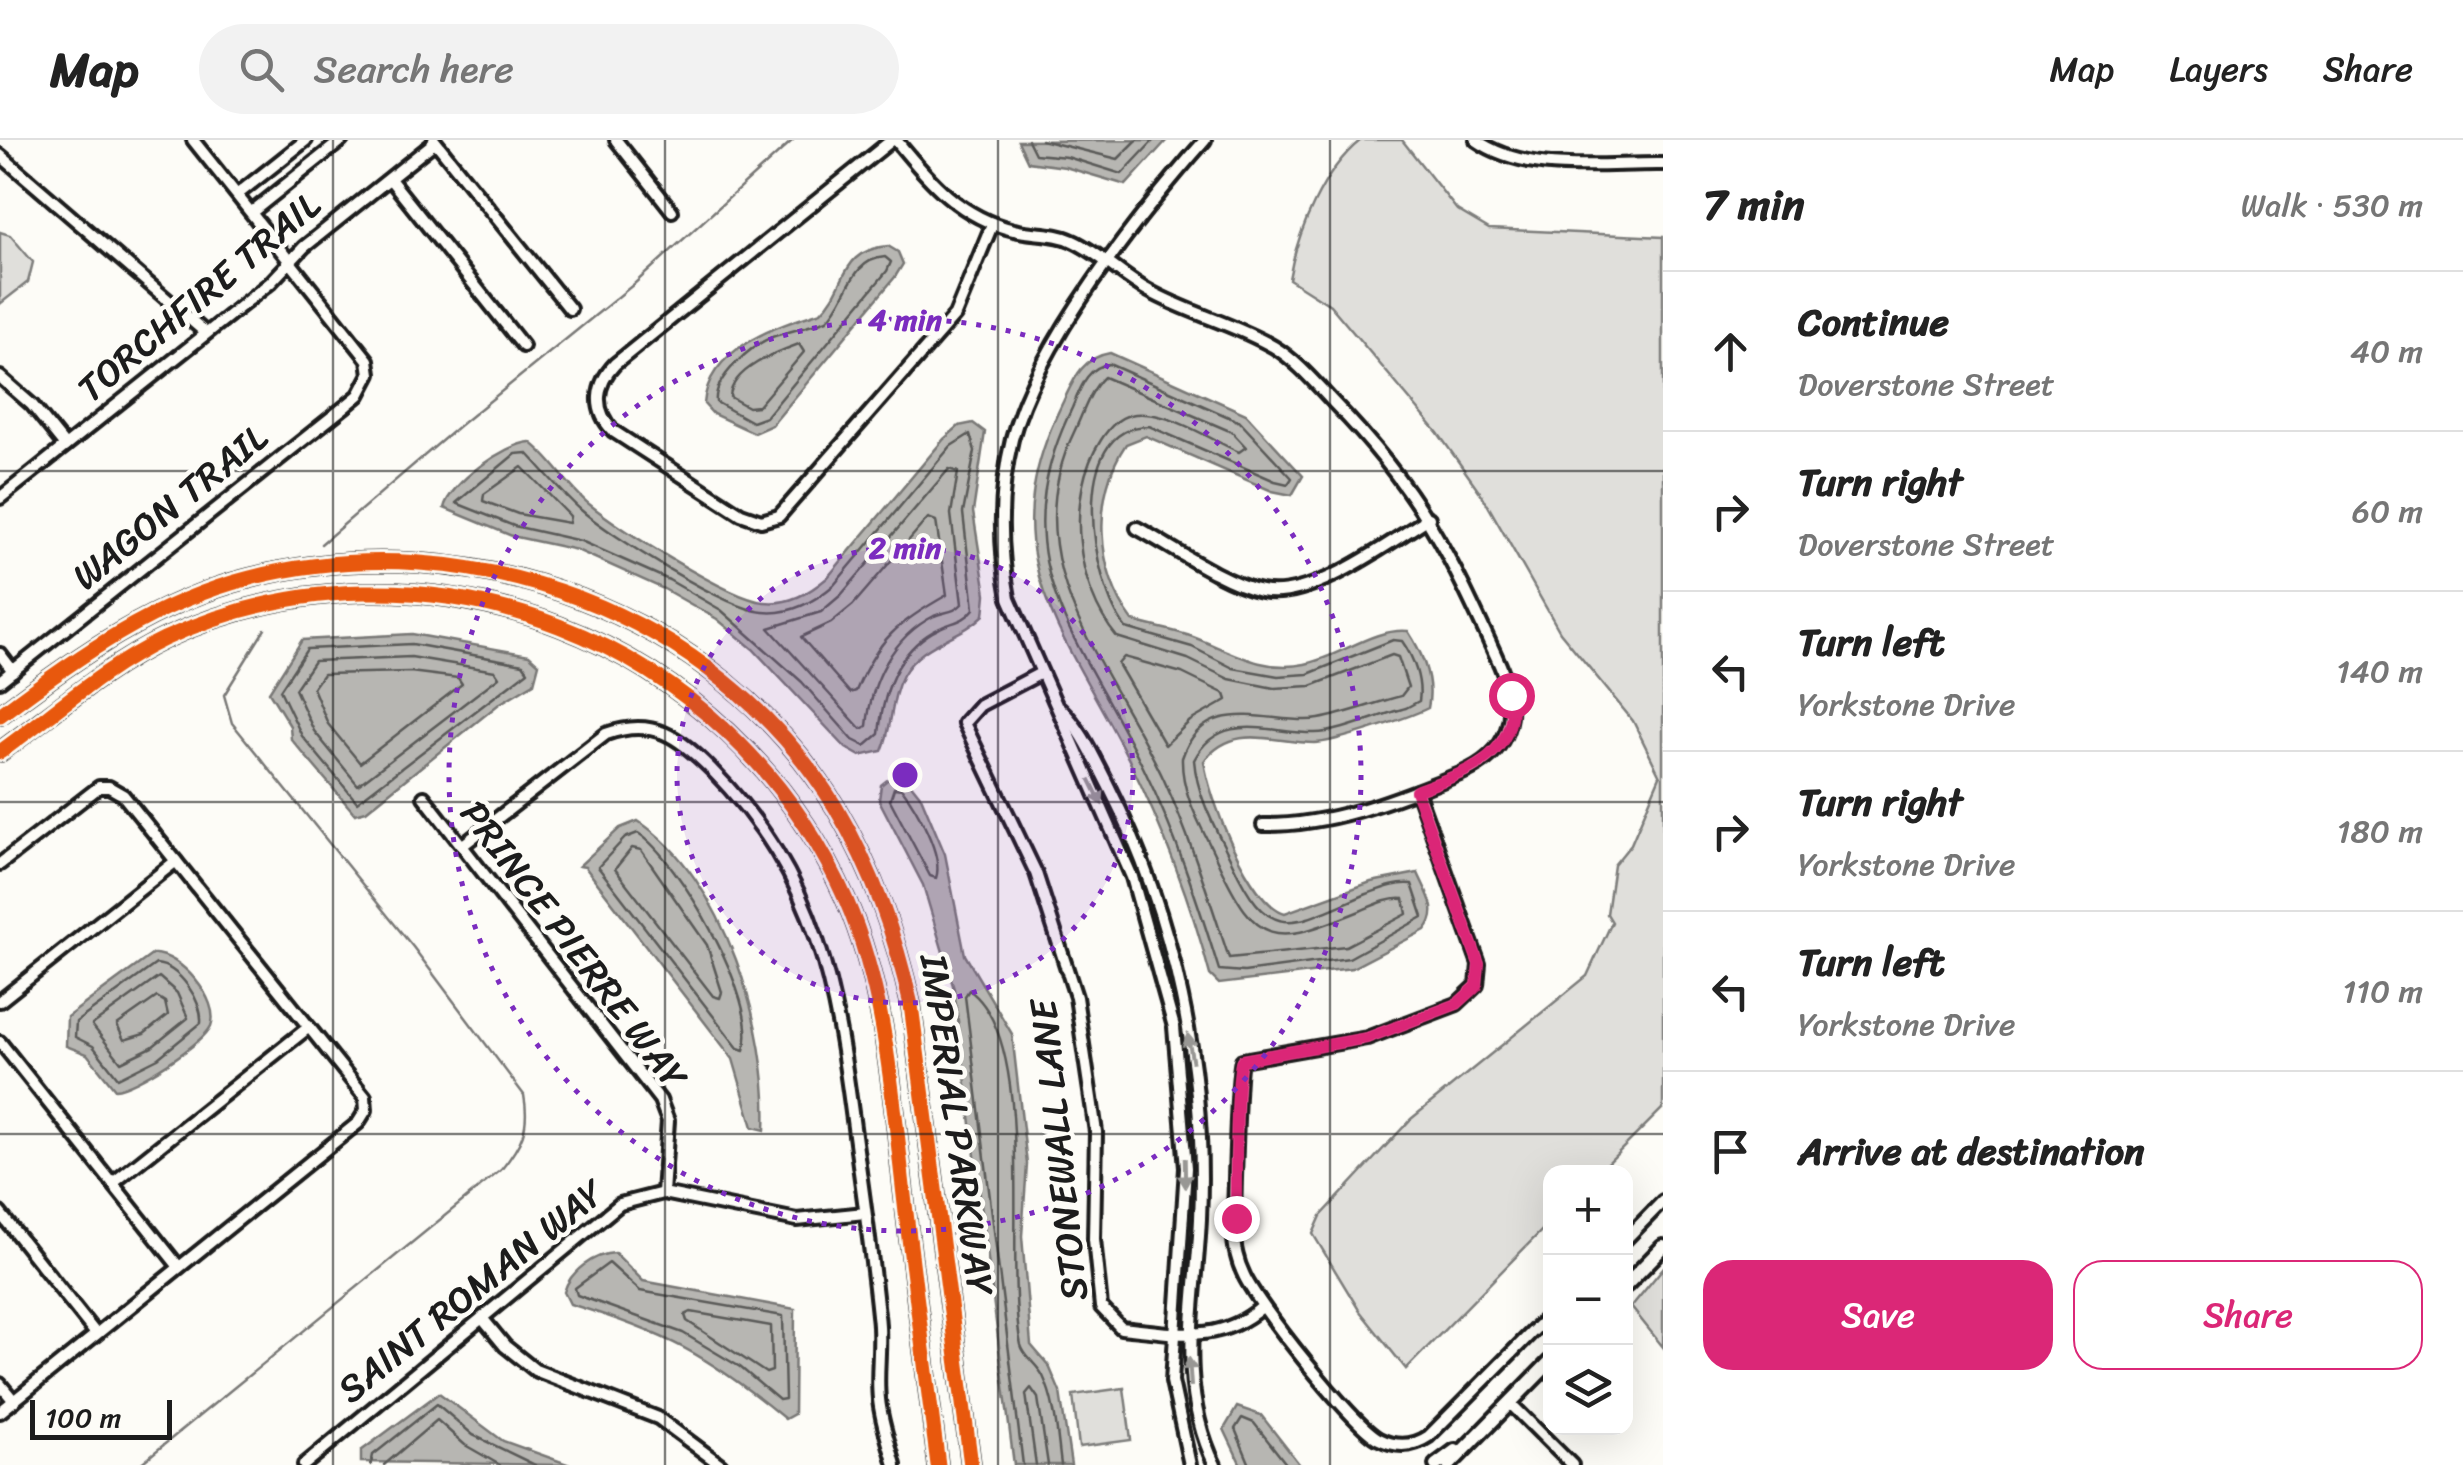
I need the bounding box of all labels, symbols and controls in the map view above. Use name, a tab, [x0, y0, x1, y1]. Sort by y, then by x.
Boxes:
search box	[199, 24, 899, 114]
text: Map	[50, 27, 139, 112]
text: Search here	[314, 36, 514, 103]
text: Map	[2050, 38, 2114, 100]
text: Layers	[2169, 38, 2268, 100]
text: Share	[2323, 38, 2413, 100]
icon: search	[234, 42, 289, 97]
text: 7 min	[1703, 168, 1804, 242]
street label: TORCHFIRE TRAIL	[61, 174, 337, 420]
text: Walk · 530 m	[2241, 177, 2423, 234]
text: Continue	[1798, 289, 1949, 356]
text: 4 min	[868, 293, 943, 347]
text: 40 m	[2350, 323, 2423, 380]
icon: ahead	[1703, 324, 1758, 379]
text: Doverstone Street	[1798, 356, 2055, 413]
street label: WAGON TRAIL	[57, 406, 284, 608]
text: Turn right	[1798, 449, 1963, 516]
text: 60 m	[2352, 483, 2423, 540]
icon: right	[1703, 484, 1758, 539]
text: Doverstone Street	[1798, 516, 2055, 573]
text: 2 min	[869, 521, 942, 575]
text: Turn left	[1798, 609, 1944, 676]
text: 140 m	[2336, 643, 2423, 700]
icon: left	[1703, 644, 1758, 699]
route start	[1489, 673, 1535, 719]
text: Yorkstone Drive	[1798, 676, 2015, 733]
centre of rings	[887, 757, 923, 793]
text: Turn right	[1798, 769, 1963, 836]
one-way arrow	[1087, 778, 1104, 807]
street label: PRINCE PIERRE WAY	[442, 785, 707, 1106]
text: 180 m	[2337, 803, 2423, 860]
icon: right	[1703, 804, 1758, 859]
text: Yorkstone Drive	[1798, 836, 2015, 893]
text: Turn left	[1798, 929, 1944, 996]
street label: IMPERIAL PARKWAY	[900, 949, 1014, 1301]
text: 110 m	[2342, 963, 2423, 1020]
icon: left	[1703, 964, 1758, 1019]
street label: STONEWALL LANE	[1010, 994, 1108, 1304]
text: Yorkstone Drive	[1798, 996, 2015, 1053]
one-way arrow	[1182, 1032, 1197, 1063]
text: Arrive at destination	[1798, 1118, 2145, 1185]
icon: arrive	[1703, 1124, 1758, 1179]
one-way arrow	[1177, 1158, 1193, 1190]
street label: SAINT ROMAN WAY	[322, 1160, 622, 1421]
map controls	[1543, 1165, 1633, 1435]
button: +	[1543, 1165, 1633, 1255]
route end	[1214, 1196, 1260, 1242]
button: −	[1543, 1255, 1633, 1345]
button: Save	[1703, 1260, 2053, 1370]
button: Share	[2073, 1260, 2423, 1370]
button: layers	[1543, 1345, 1633, 1435]
one-way arrow	[1182, 1356, 1198, 1387]
text: 100 m	[45, 1393, 121, 1442]
scale bar	[30, 1395, 172, 1440]

